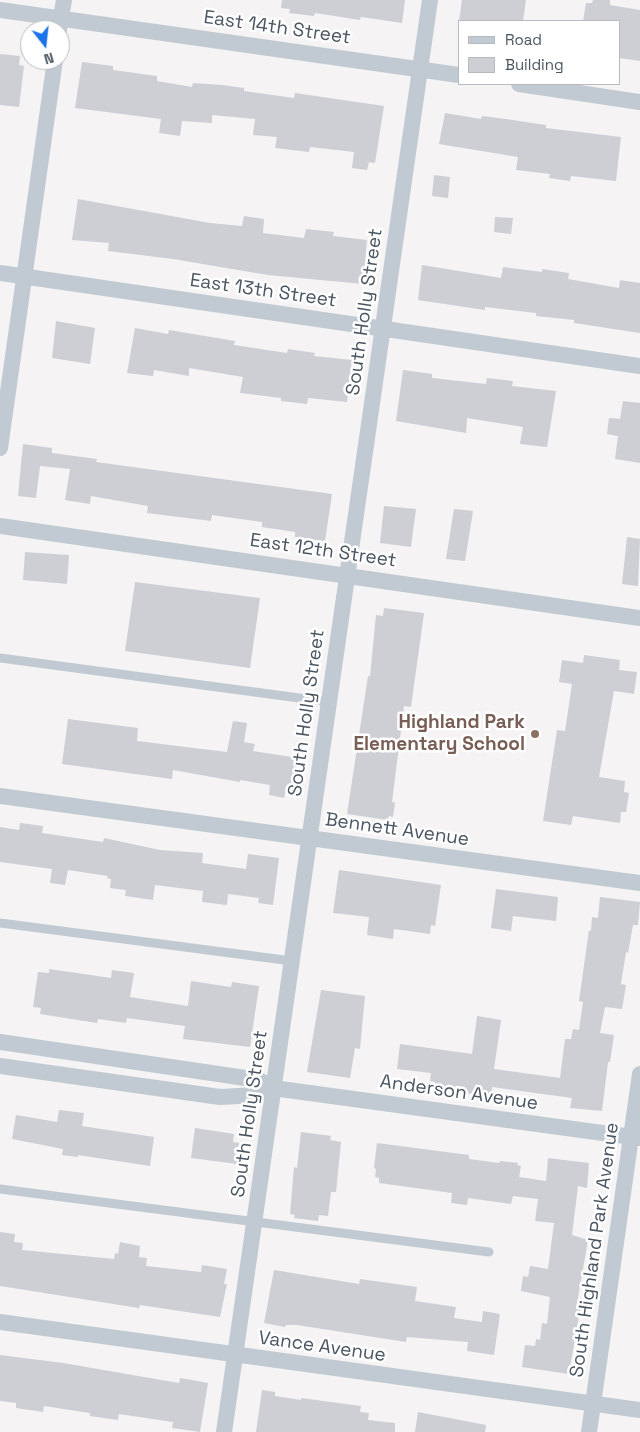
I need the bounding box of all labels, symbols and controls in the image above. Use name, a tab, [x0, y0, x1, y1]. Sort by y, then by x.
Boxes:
street label: East 14th Street	[202, 6, 352, 50]
north arrow	[20, 20, 70, 70]
legend	[458, 20, 620, 85]
text: Road	[505, 30, 542, 49]
text: N	[42, 49, 56, 68]
text: Building	[505, 55, 564, 74]
street label: South Holly Street	[342, 227, 388, 397]
street label: East 13th Street	[188, 269, 338, 313]
street label: East 12th Street	[248, 529, 398, 573]
street label: South Holly Street	[284, 628, 330, 798]
place label: Highland Park Elementary School	[353, 712, 525, 756]
marker: Highland Park Elementary School	[529, 728, 541, 740]
street label: Bennett Avenue	[324, 809, 470, 851]
street label: South Holly Street	[227, 1029, 273, 1199]
street label: Anderson Avenue	[378, 1071, 540, 1115]
street label: South Highland Park Avenue	[566, 1121, 624, 1379]
street label: Vance Avenue	[257, 1327, 387, 1367]

